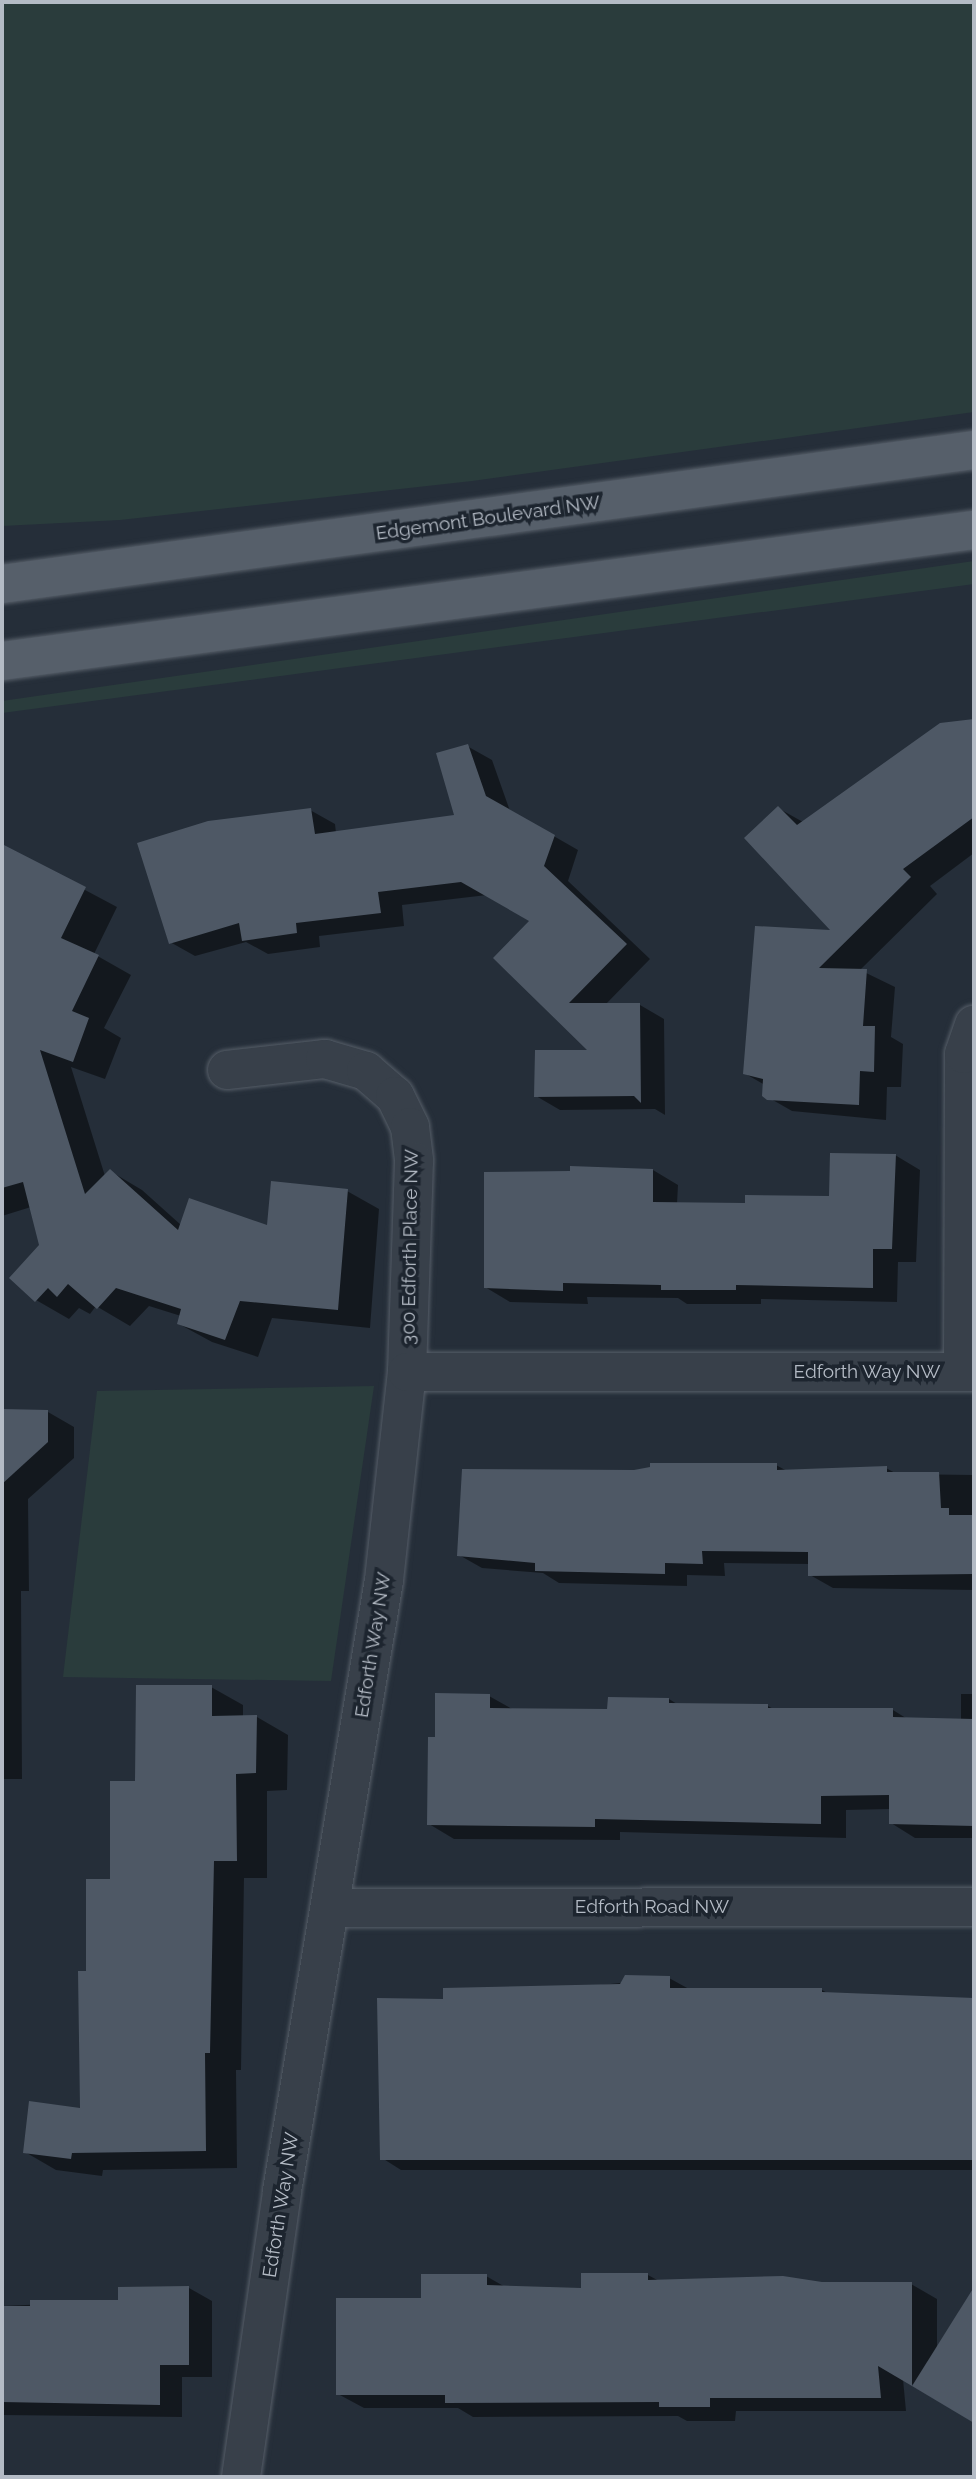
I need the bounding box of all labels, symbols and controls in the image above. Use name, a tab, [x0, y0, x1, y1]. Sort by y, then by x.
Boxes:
street label: Edgemont Boulevard NW	[374, 491, 602, 545]
street label: 300 Edforth Place NW	[397, 1149, 423, 1345]
street label: Edforth Way NW	[793, 1361, 941, 1383]
street label: Edforth Way NW	[350, 1570, 396, 1720]
street label: Edforth Road NW	[575, 1896, 729, 1918]
street label: Edforth Way NW	[258, 2130, 304, 2280]

